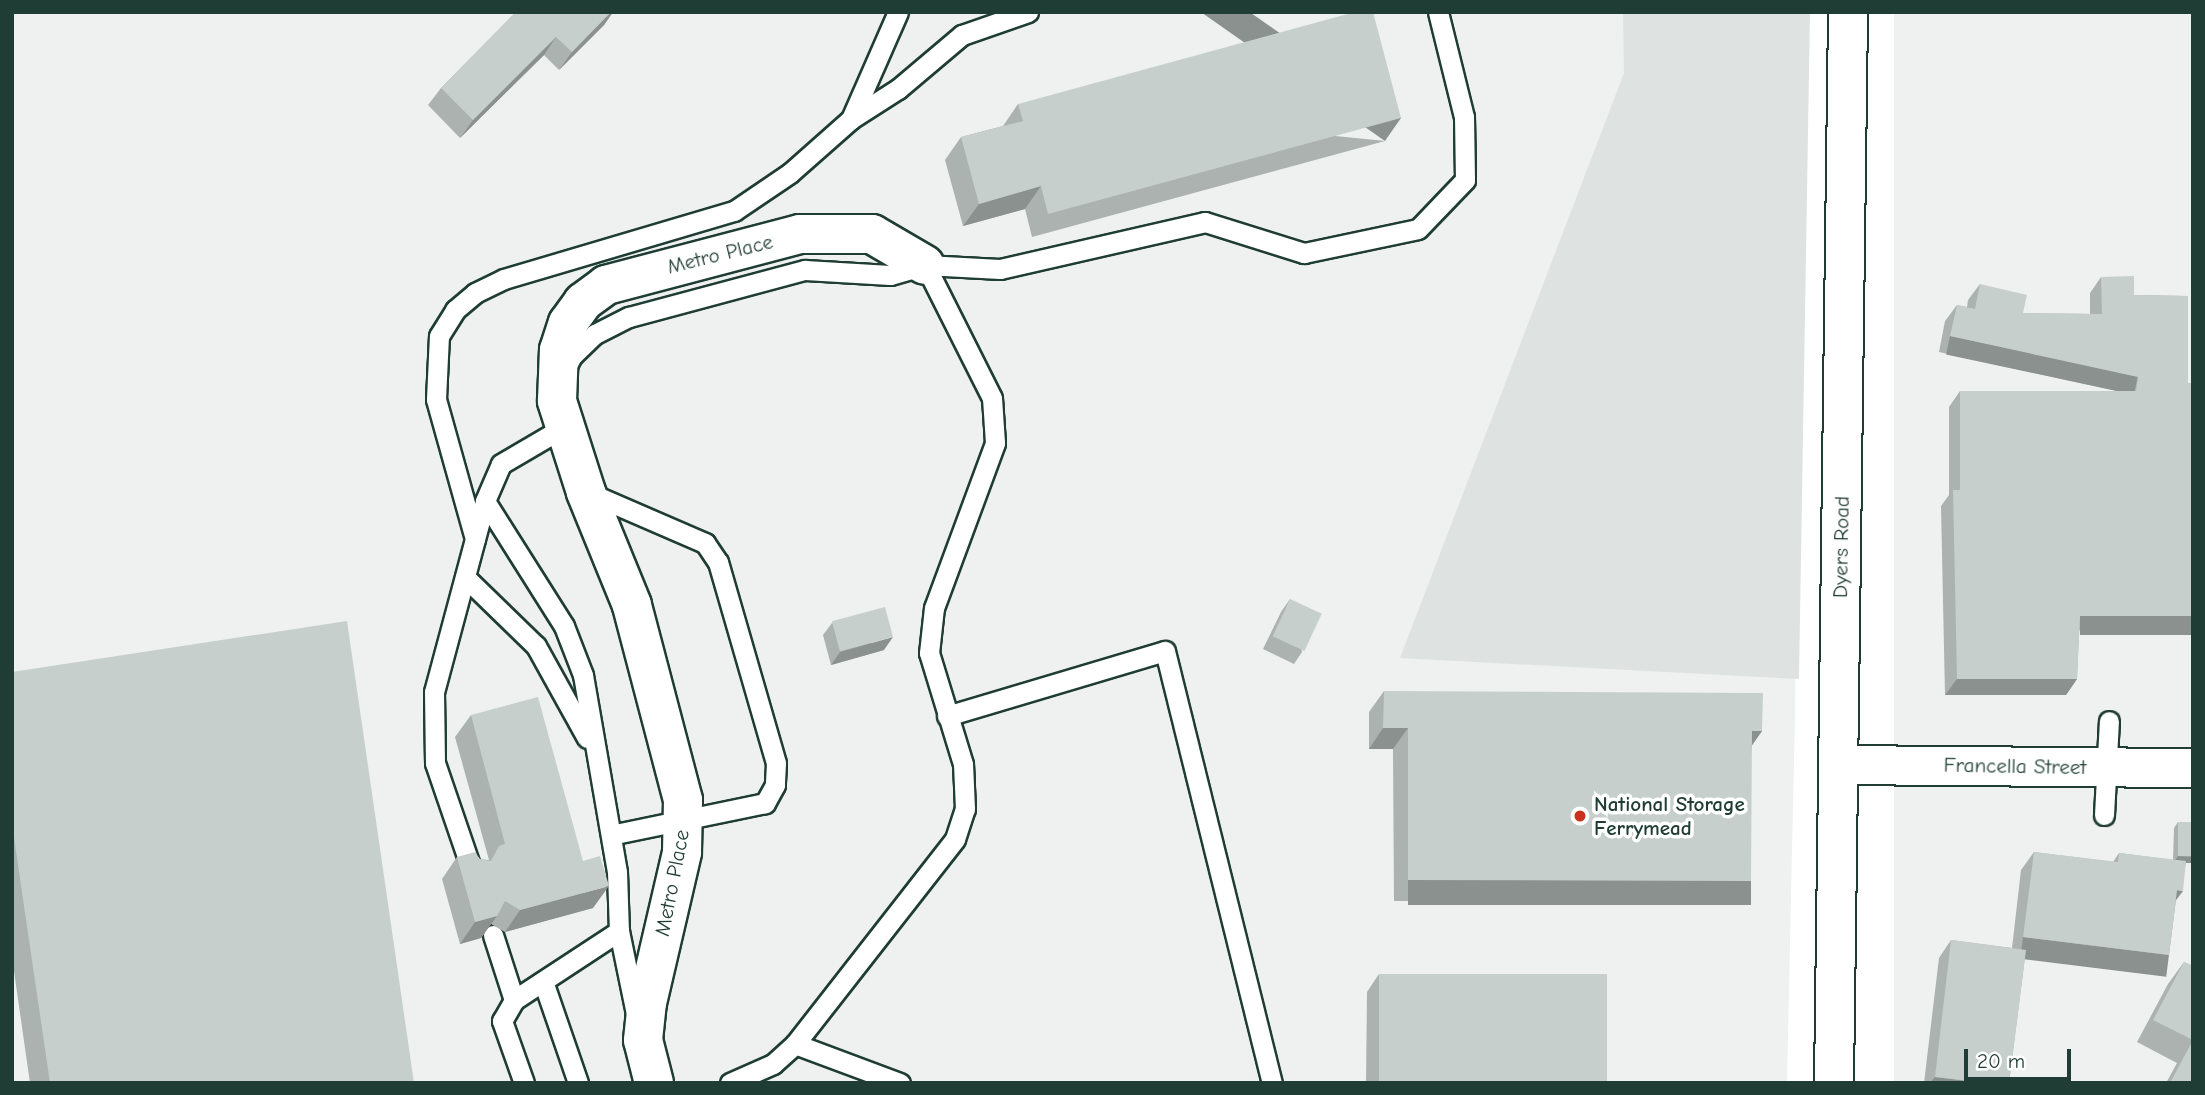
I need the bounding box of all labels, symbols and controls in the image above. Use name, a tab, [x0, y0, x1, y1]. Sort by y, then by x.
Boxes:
street label: Metro Place	[665, 229, 775, 279]
street label: Dyers Road	[1828, 496, 1854, 598]
street label: Francella Street	[1943, 752, 2087, 780]
place label: National Storage Ferrymead	[1594, 791, 1745, 841]
marker: National Storage Ferrymead	[1572, 808, 1588, 824]
street label: Metro Place	[649, 828, 695, 938]
scale bar	[1967, 1036, 2074, 1080]
text: 20 m	[1977, 1049, 2025, 1073]

